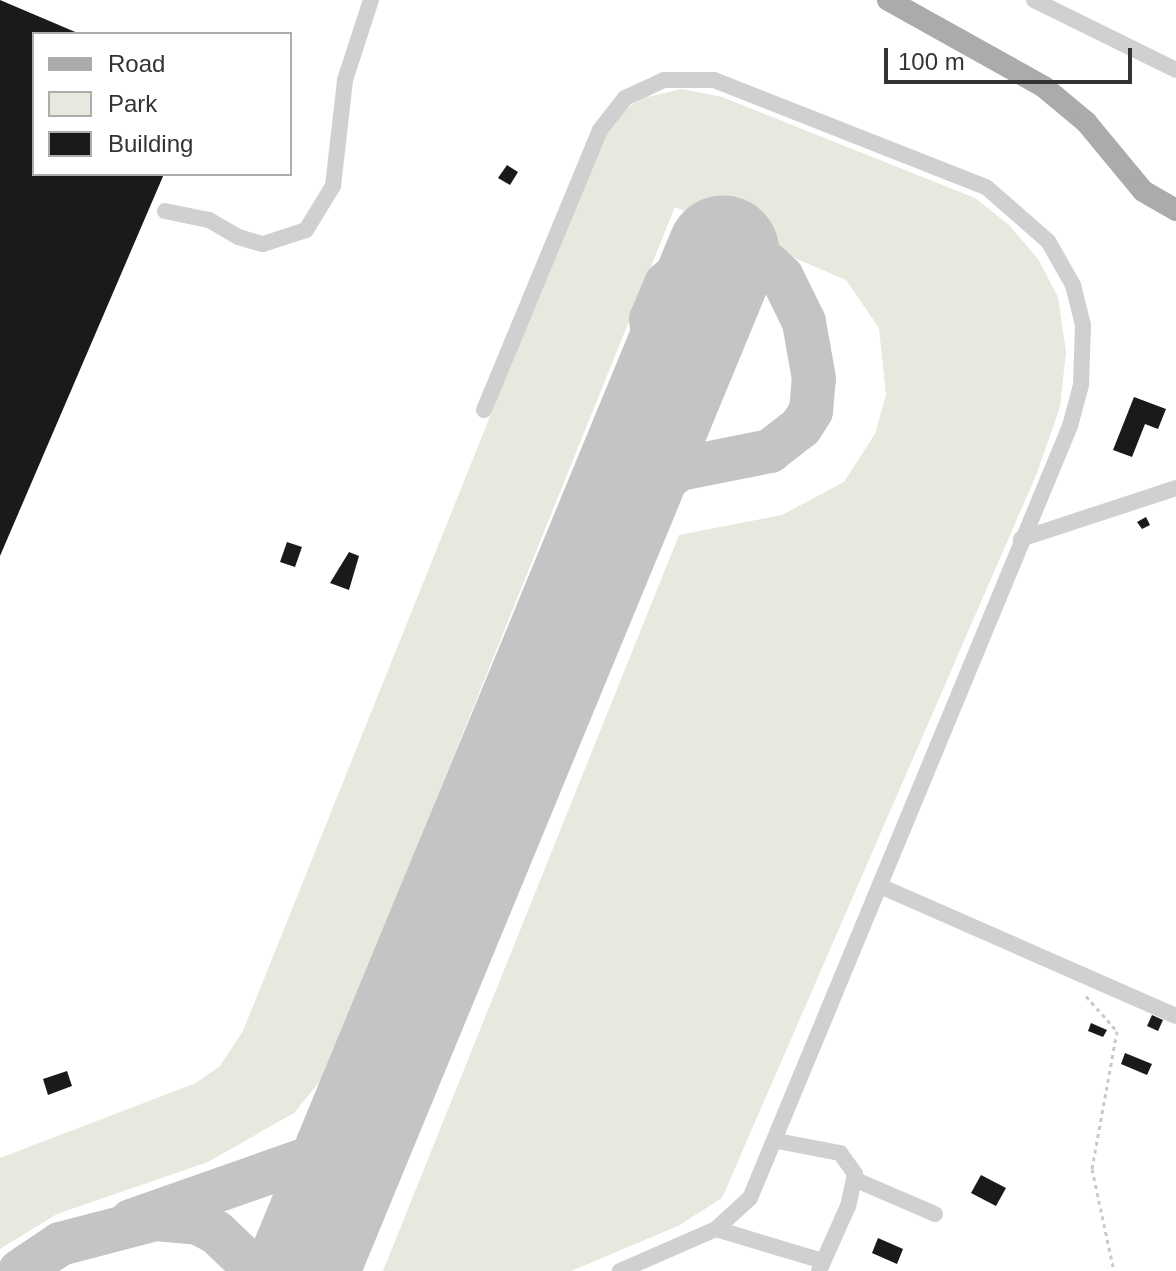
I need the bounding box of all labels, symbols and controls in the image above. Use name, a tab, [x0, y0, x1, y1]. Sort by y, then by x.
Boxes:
legend	[32, 32, 292, 176]
scale bar	[888, 32, 1136, 82]
text: 100 m	[898, 48, 965, 75]
text: Road	[108, 50, 165, 77]
text: Park	[108, 90, 157, 117]
text: Building	[108, 130, 193, 157]

